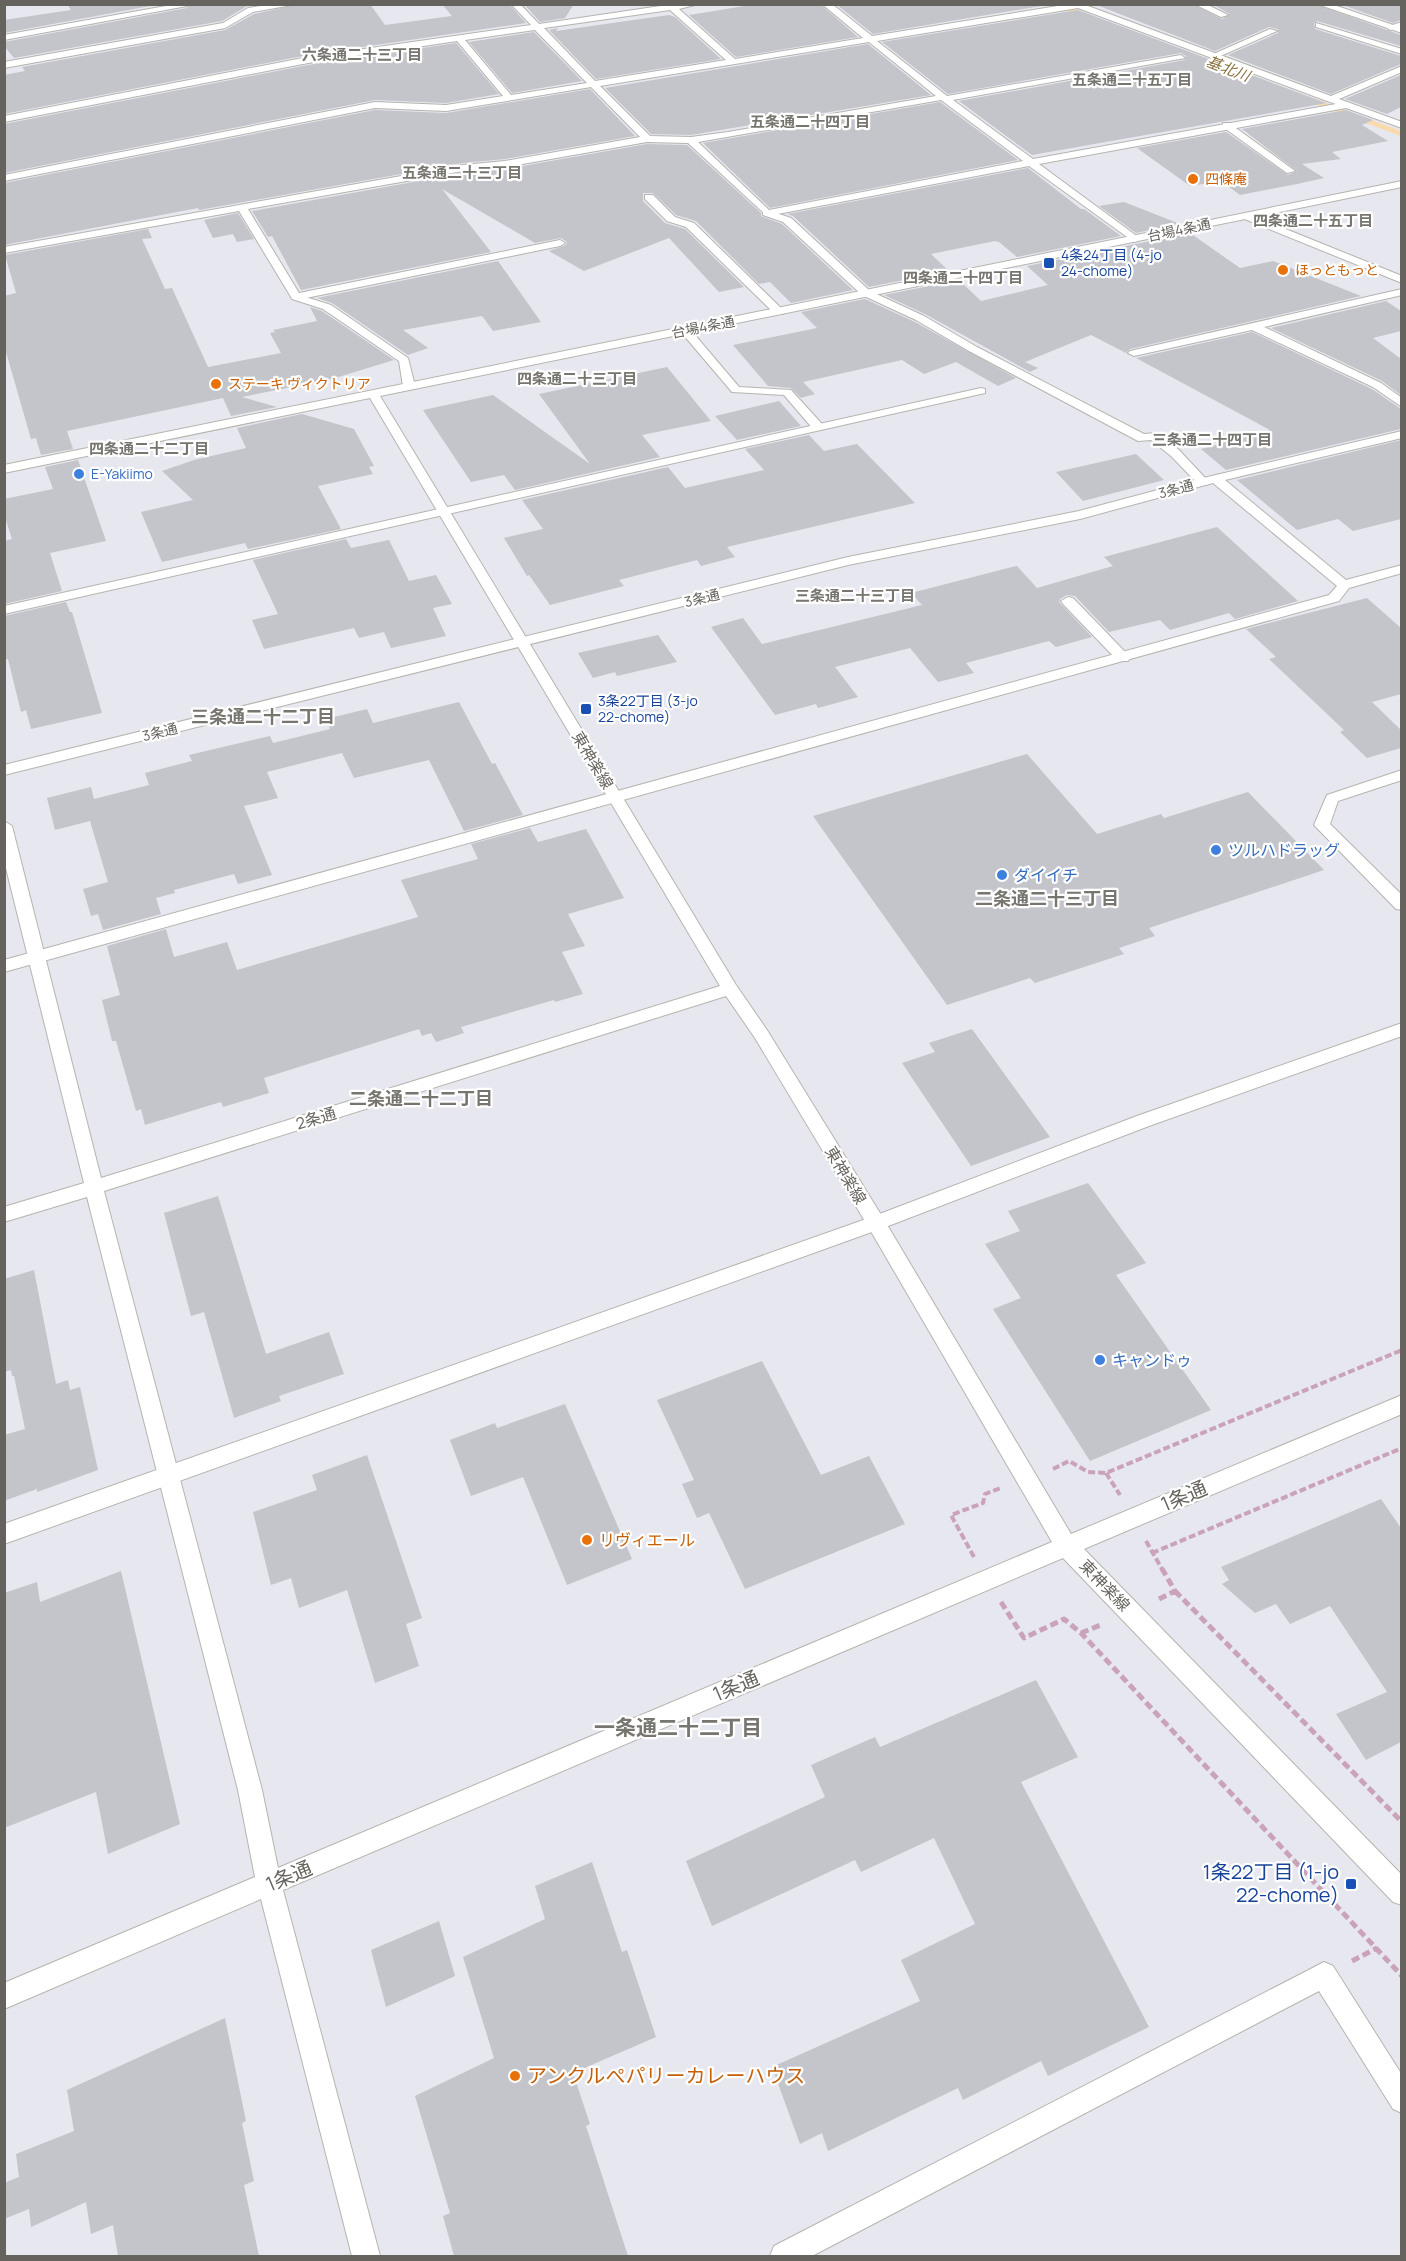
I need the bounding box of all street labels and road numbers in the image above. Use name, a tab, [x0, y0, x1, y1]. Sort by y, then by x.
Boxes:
street label: 台場4条通	[1145, 214, 1212, 245]
street label: 台場4条通	[670, 311, 736, 342]
street label: 3条通	[1156, 475, 1196, 502]
street label: 3条通	[682, 584, 722, 611]
street label: 3条通	[140, 718, 180, 745]
street label: 東神楽線	[567, 727, 619, 793]
street label: 2条通	[293, 1101, 339, 1135]
street label: 東神楽線	[820, 1142, 872, 1208]
street label: 1条通	[1157, 1474, 1211, 1517]
street label: 東神楽線	[1075, 1554, 1135, 1616]
street label: 1条通	[709, 1664, 763, 1707]
street label: 1条通	[262, 1854, 316, 1897]

